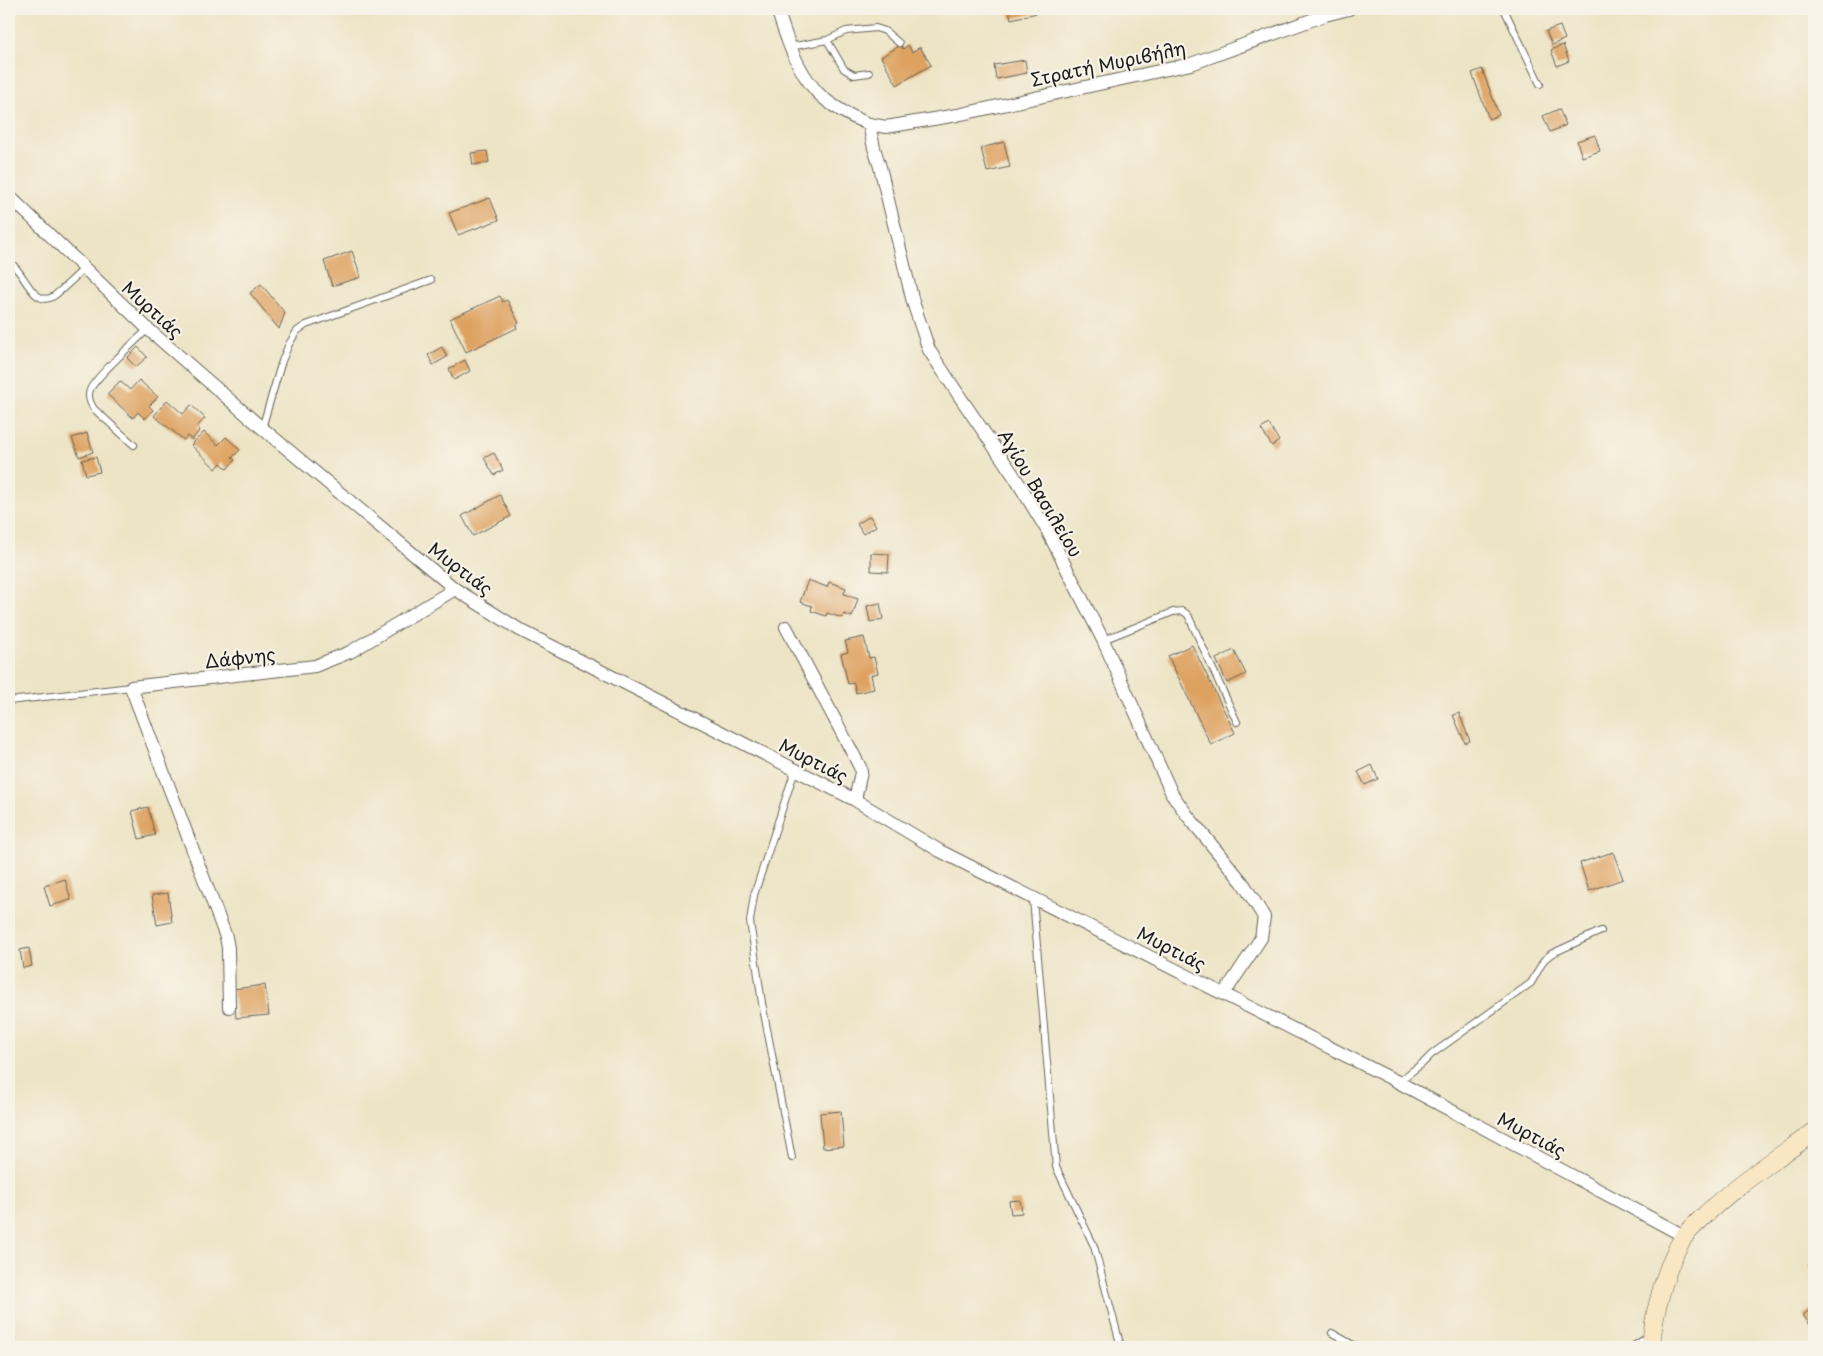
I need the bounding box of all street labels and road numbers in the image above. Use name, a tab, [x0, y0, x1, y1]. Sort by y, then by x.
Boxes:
street label: Στρατή Μυριβήλη	[1028, 33, 1188, 93]
street label: Μυρτιάς	[116, 274, 190, 344]
street label: Αγίου Βασιλείου	[992, 424, 1090, 562]
street label: Μυρτιάς	[423, 535, 499, 601]
street label: Δάφνης	[203, 640, 277, 674]
street label: Μυρτιάς	[775, 731, 853, 789]
street label: Μυρτιάς	[1133, 919, 1211, 977]
street label: Μυρτιάς	[1493, 1105, 1571, 1163]

